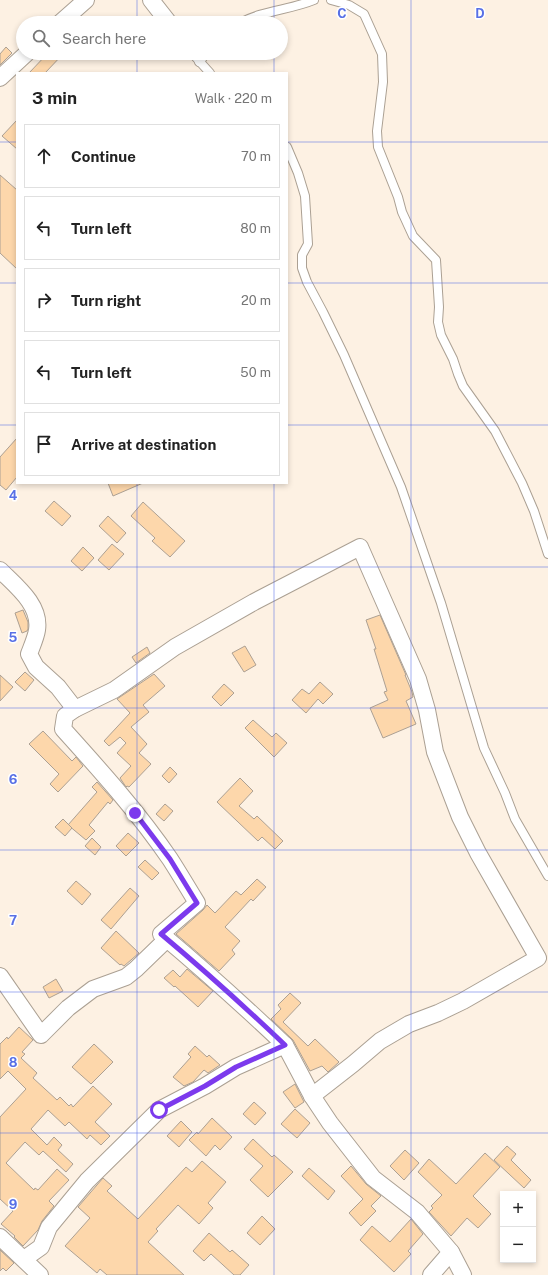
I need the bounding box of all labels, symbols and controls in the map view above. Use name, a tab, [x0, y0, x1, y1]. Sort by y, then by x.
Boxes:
text: C	[337, 6, 347, 21]
text: D	[475, 6, 485, 21]
search box	[16, 16, 288, 60]
icon: search	[30, 27, 52, 49]
text: Search here	[62, 30, 146, 47]
text: 3 min	[32, 88, 77, 108]
text: Walk · 220 m	[195, 91, 272, 106]
icon: ahead	[33, 145, 55, 167]
text: Continue	[71, 148, 136, 165]
text: 70 m	[241, 149, 271, 164]
icon: left	[33, 217, 55, 239]
text: Turn left	[71, 220, 132, 237]
text: 80 m	[240, 221, 271, 236]
icon: right	[33, 289, 55, 311]
text: Turn right	[71, 292, 141, 309]
text: 20 m	[241, 293, 271, 308]
icon: left	[33, 361, 55, 383]
text: Turn left	[71, 364, 132, 381]
text: 50 m	[240, 365, 271, 380]
icon: arrive	[33, 433, 55, 455]
text: Arrive at destination	[71, 436, 216, 453]
text: 4	[9, 488, 18, 503]
text: 5	[9, 630, 18, 645]
text: 6	[9, 772, 18, 787]
route end	[126, 804, 144, 822]
text: 7	[9, 913, 17, 928]
text: 8	[9, 1055, 18, 1070]
route start	[150, 1101, 168, 1119]
map controls	[500, 1191, 536, 1263]
button: +	[500, 1191, 536, 1227]
text: 9	[9, 1197, 17, 1212]
button: −	[500, 1227, 536, 1263]

